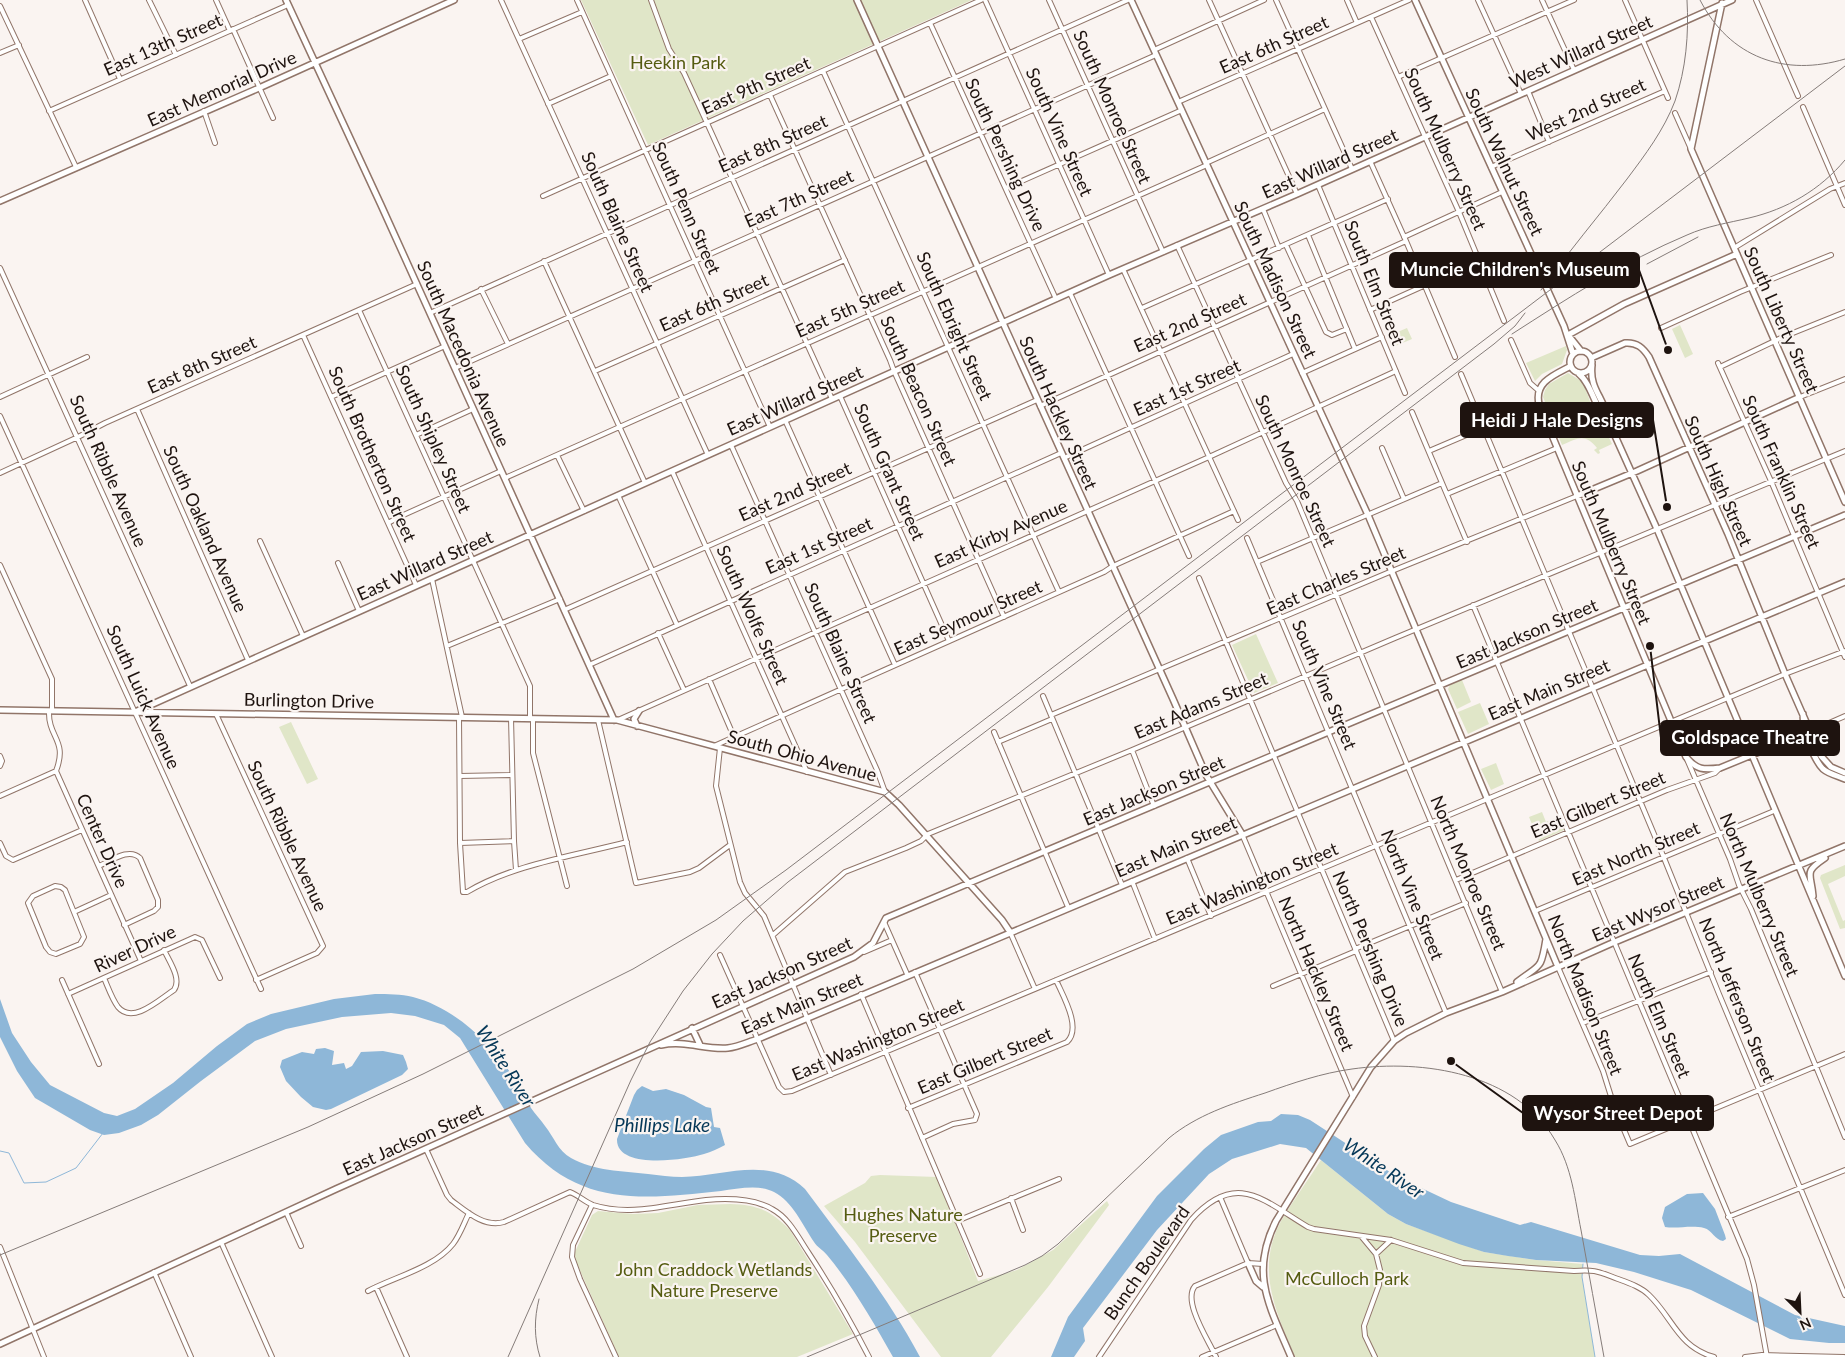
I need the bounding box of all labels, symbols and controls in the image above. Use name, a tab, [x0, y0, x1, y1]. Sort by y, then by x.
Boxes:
street label: East 13th Street	[100, 8, 226, 80]
street label: West Willard Street	[1506, 9, 1656, 93]
street label: East 6th Street	[1216, 10, 1332, 78]
street label: South Monroe Street	[1069, 26, 1157, 187]
street label: East Memorial Drive	[144, 45, 299, 131]
park label: Heekin Park	[630, 51, 727, 73]
street label: East 9th Street	[698, 51, 814, 119]
street label: South Vine Street	[1022, 64, 1098, 200]
street label: South Mulberry Street	[1400, 64, 1492, 234]
street label: West 2nd Street	[1522, 73, 1649, 145]
street label: South Pershing Drive	[961, 74, 1051, 235]
street label: South Walnut Street	[1461, 84, 1549, 239]
street label: East 8th Street	[715, 109, 831, 177]
street label: East Willard Street	[1258, 123, 1401, 203]
street label: South Penn Street	[648, 138, 726, 278]
street label: South Blaine Street	[577, 148, 659, 296]
street label: East 7th Street	[741, 164, 857, 232]
street label: South Madison Street	[1230, 197, 1322, 362]
street label: South Elm Street	[1340, 217, 1410, 349]
street label: South Liberty Street	[1740, 243, 1824, 397]
street label: South Ebright Street	[912, 248, 998, 404]
callout: Muncie Children's Museum	[1390, 253, 1639, 287]
street label: South Macedonia Avenue	[413, 257, 515, 450]
text: Muncie Children's Museum	[1400, 257, 1630, 280]
street label: East 6th Street	[656, 268, 772, 336]
street label: East 5th Street	[792, 274, 908, 342]
street label: East 2nd Street	[1130, 287, 1250, 357]
street label: South Beacon Street	[876, 312, 962, 469]
street label: East 8th Street	[144, 330, 260, 398]
street label: South Hackley Street	[1015, 332, 1103, 493]
street label: East 1st Street	[1130, 353, 1244, 420]
street label: East Willard Street	[723, 360, 866, 440]
street label: South Shipley Street	[391, 361, 477, 516]
street label: South Brotherton Street	[324, 362, 422, 545]
street label: South Ribble Avenue	[66, 391, 152, 550]
street label: South Monroe Street	[1251, 391, 1341, 551]
street label: South Franklin Street	[1738, 391, 1826, 552]
street label: South Grant Street	[850, 400, 930, 544]
callout: Heidi J Hale Designs	[1461, 403, 1653, 437]
text: Heidi J Hale Designs	[1471, 408, 1643, 431]
street label: South High Street	[1680, 412, 1758, 550]
street label: South Oakland Avenue	[159, 442, 253, 615]
street label: East 2nd Street	[735, 456, 855, 526]
street label: South Mulberry Street	[1568, 458, 1657, 628]
street label: East Kirby Avenue	[931, 494, 1070, 572]
street label: East 1st Street	[762, 511, 876, 578]
street label: East Willard Street	[353, 525, 496, 605]
street label: South Wolfe Street	[712, 541, 794, 688]
street label: East Charles Street	[1263, 541, 1409, 619]
street label: East Seymour Street	[890, 574, 1045, 660]
street label: South Blaine Street	[800, 579, 882, 727]
street label: East Jackson Street	[1453, 593, 1601, 673]
street label: South Vine Street	[1288, 617, 1362, 753]
street label: South Luick Avenue	[102, 621, 186, 772]
street label: East Main Street	[1485, 653, 1613, 725]
street label: East Adams Street	[1130, 667, 1271, 743]
street label: Burlington Drive	[244, 688, 374, 712]
callout: Goldspace Theatre	[1661, 721, 1839, 755]
street label: South Ohio Avenue	[725, 725, 879, 786]
text: Goldspace Theatre	[1671, 725, 1829, 748]
street label: East Jackson Street	[1080, 750, 1228, 830]
street label: South Ribble Avenue	[243, 757, 333, 915]
street label: East Gilbert Street	[1527, 766, 1669, 842]
street label: Center Drive	[72, 790, 133, 891]
street label: North Monroe Street	[1426, 792, 1512, 954]
street label: North Mulberry Street	[1715, 809, 1805, 980]
street label: East Main Street	[1112, 810, 1240, 882]
street label: East North Street	[1568, 816, 1703, 890]
street label: North Vine Street	[1377, 826, 1449, 964]
street label: East Washington Street	[1162, 837, 1341, 929]
street label: North Pershing Drive	[1328, 868, 1414, 1030]
street label: East Wysor Street	[1588, 870, 1728, 946]
street label: North Hackley Street	[1274, 893, 1360, 1055]
street label: North Madison Street	[1544, 911, 1628, 1079]
street label: North Jefferson Street	[1695, 914, 1781, 1085]
street label: River Drive	[90, 920, 179, 977]
street label: East Jackson Street	[708, 931, 856, 1013]
street label: North Elm Street	[1624, 950, 1696, 1081]
street label: East Main Street	[738, 967, 866, 1039]
street label: East Washington Street	[788, 993, 967, 1085]
water label: White River	[472, 1021, 542, 1111]
street label: East Gilbert Street	[914, 1022, 1056, 1098]
callout: Wysor Street Depot	[1523, 1096, 1713, 1130]
street label: East Jackson Street	[339, 1098, 487, 1180]
text: Wysor Street Depot	[1534, 1101, 1702, 1124]
water label: Phillips Lake	[614, 1113, 710, 1136]
water label: White River	[1340, 1132, 1429, 1203]
street label: Bunch Boulevard	[1099, 1201, 1194, 1324]
park label: Hughes Nature Preserve	[843, 1203, 963, 1246]
park label: John Craddock Wetlands Nature Preserve	[616, 1258, 813, 1301]
park label: McCulloch Park	[1285, 1267, 1410, 1289]
north arrow	[1775, 1287, 1825, 1337]
text: N	[1797, 1314, 1814, 1334]

